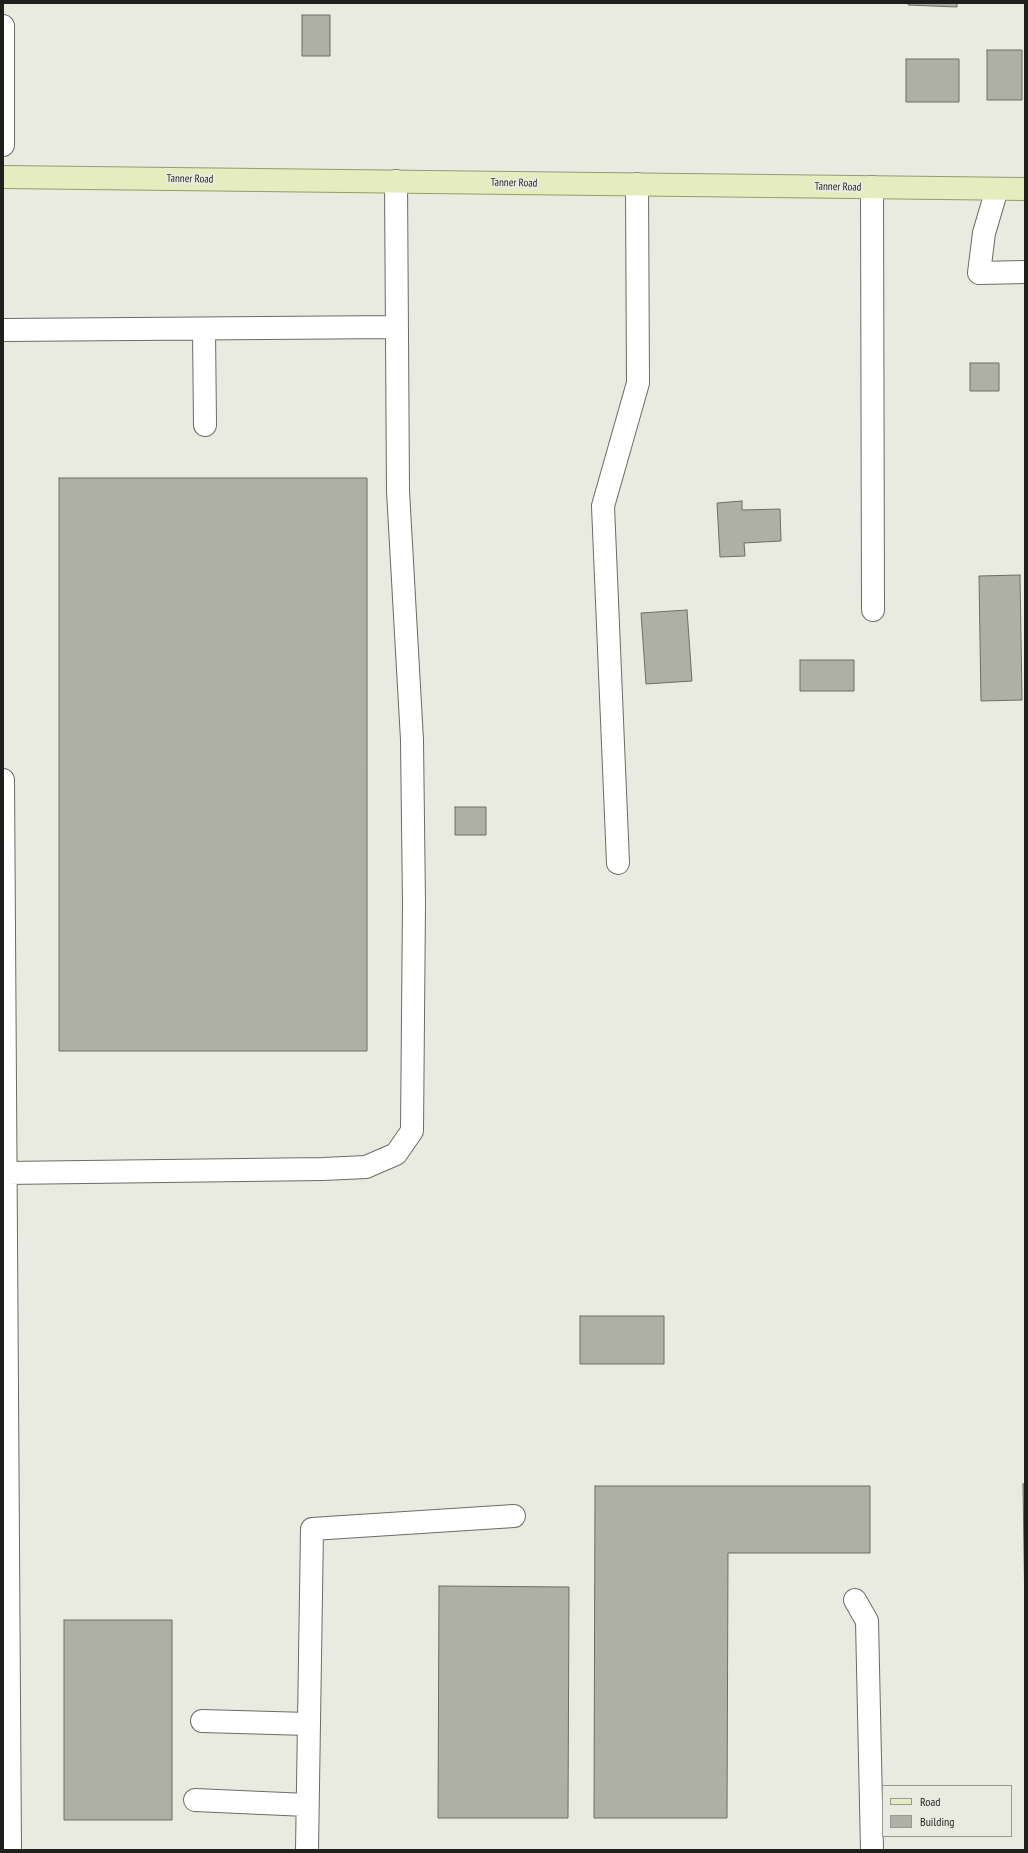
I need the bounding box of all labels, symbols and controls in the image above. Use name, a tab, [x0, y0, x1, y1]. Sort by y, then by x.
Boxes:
street label: Tanner Road	[167, 172, 213, 186]
street label: Tanner Road	[491, 176, 537, 190]
street label: Tanner Road	[815, 180, 861, 194]
legend	[882, 1785, 1012, 1837]
text: Road	[920, 1794, 940, 1809]
text: Building	[920, 1814, 955, 1829]

